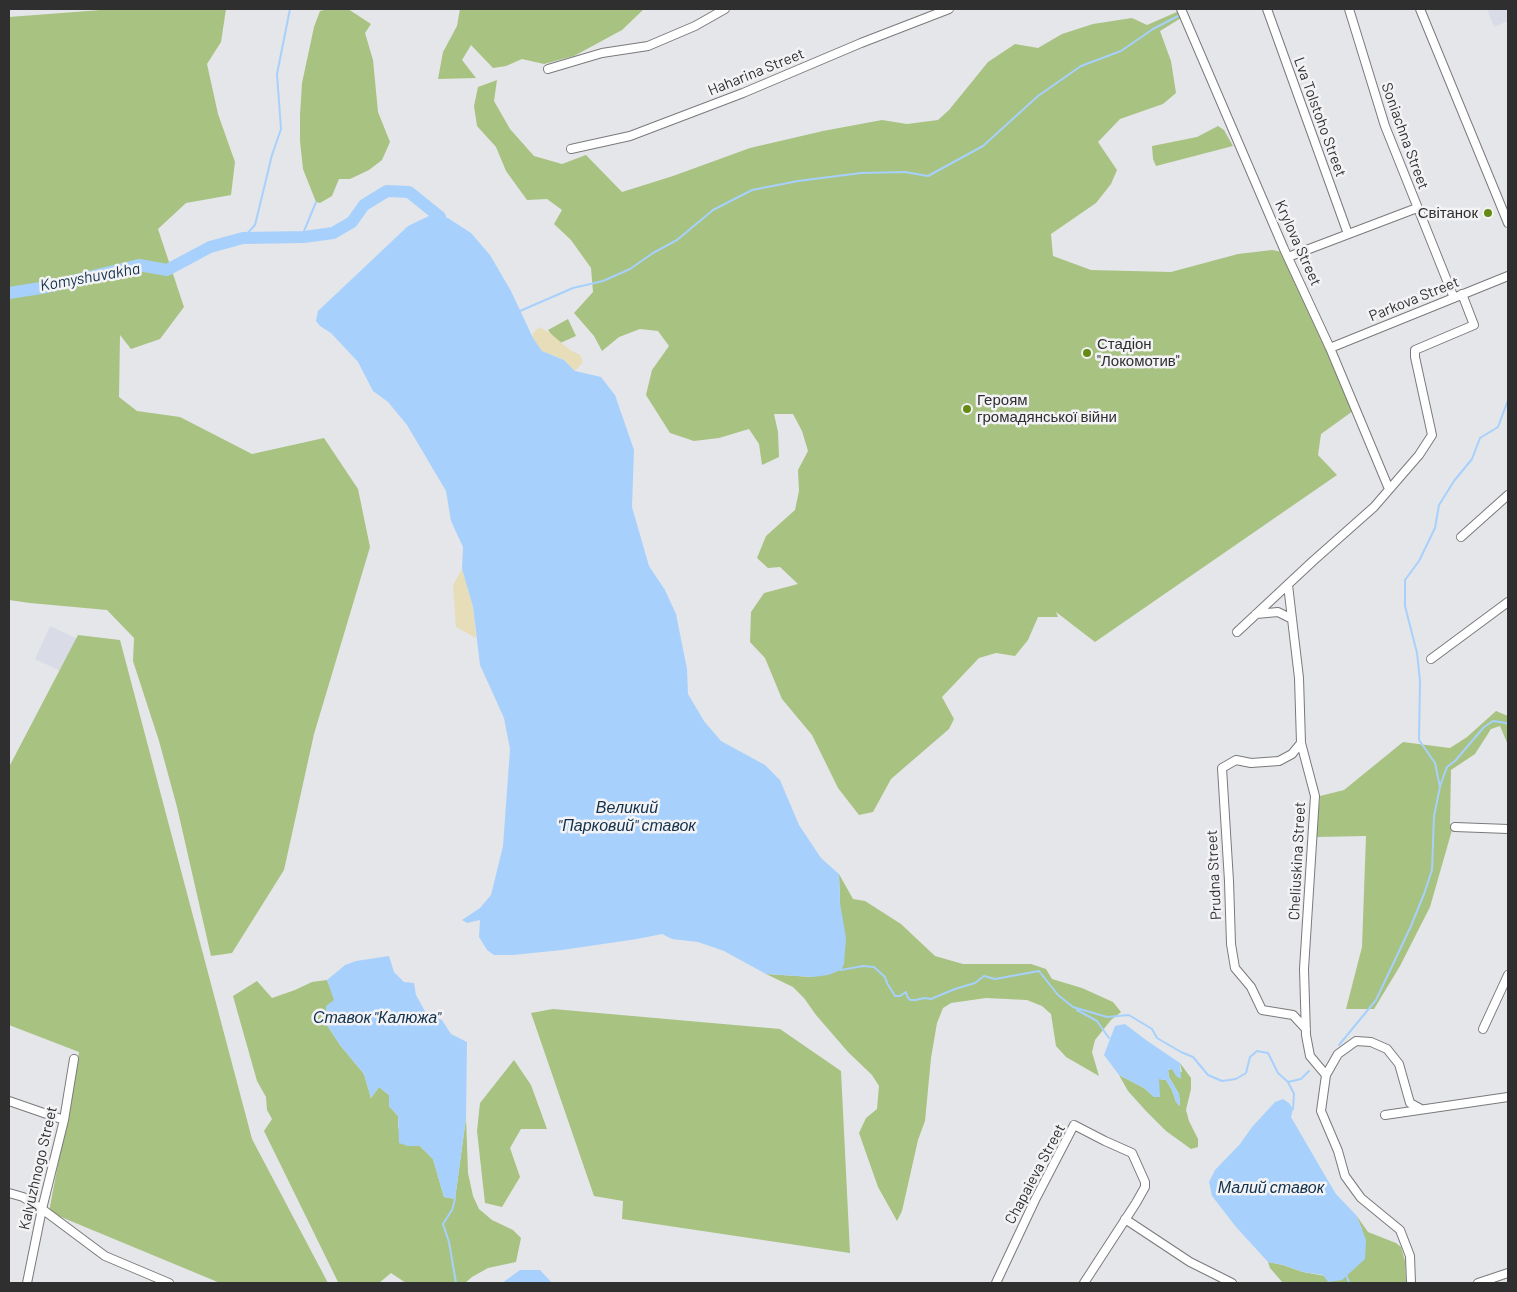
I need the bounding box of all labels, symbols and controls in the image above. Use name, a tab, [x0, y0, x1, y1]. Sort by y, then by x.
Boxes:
street label: Haharina Street	[705, 45, 807, 99]
street label: Lva Tolstoho Street	[1290, 55, 1350, 179]
street label: Soniachna Street	[1377, 80, 1433, 192]
street label: Krylova Street	[1271, 197, 1325, 289]
place label: Світанок	[1418, 204, 1478, 222]
marker: Світанок	[1482, 207, 1494, 219]
water label: Komyshuvakha	[38, 259, 142, 295]
street label: Parkova Street	[1366, 273, 1462, 325]
place label: Стадіон "Локомотив"	[1097, 335, 1180, 370]
marker: Стадіон "Локомотив"	[1081, 347, 1093, 359]
place label: Героям громадянської війни	[977, 391, 1117, 426]
marker: Героям громадянської війни	[961, 403, 973, 415]
water label: Великий "Парковий" ставок	[558, 798, 696, 836]
street label: Cheliuskina Street	[1285, 801, 1309, 921]
street label: Prudna Street	[1203, 829, 1225, 921]
water label: Ставок "Калюжа"	[313, 1008, 441, 1028]
street label: Kalyuzhnogo Street	[15, 1104, 61, 1232]
street label: Chapaieva Street	[1001, 1121, 1069, 1227]
water label: Малий ставок	[1218, 1178, 1324, 1198]

